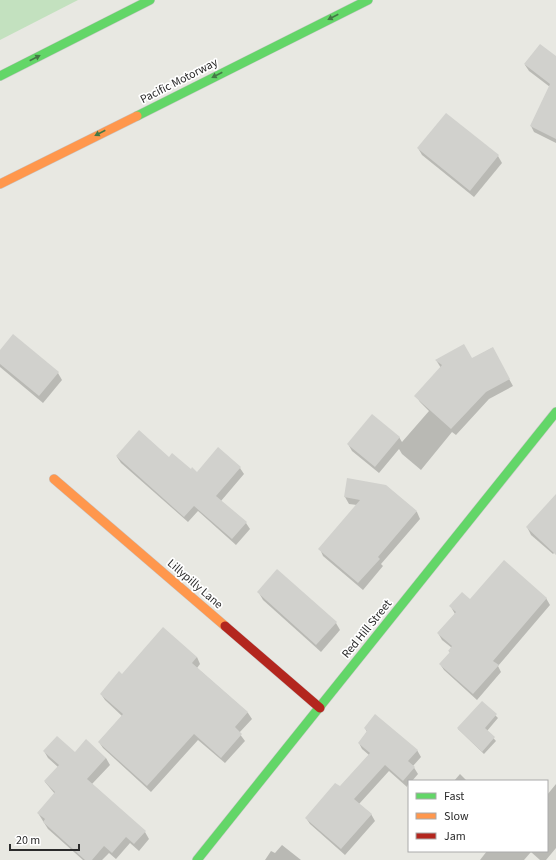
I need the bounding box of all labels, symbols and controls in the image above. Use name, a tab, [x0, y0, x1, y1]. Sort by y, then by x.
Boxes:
one-way arrow	[327, 14, 339, 21]
street label: Pacific Motorway	[137, 54, 221, 108]
one-way arrow	[29, 55, 41, 61]
one-way arrow	[211, 72, 222, 79]
one-way arrow	[95, 130, 106, 137]
street label: Lillypilly Lane	[164, 555, 227, 613]
street label: Red Hill Street	[338, 596, 396, 662]
legend	[408, 780, 548, 852]
text: Fast	[444, 788, 464, 805]
text: Slow	[444, 808, 469, 825]
scale bar	[10, 826, 79, 852]
text: Jam	[444, 828, 466, 845]
text: 20 m	[16, 832, 40, 849]

